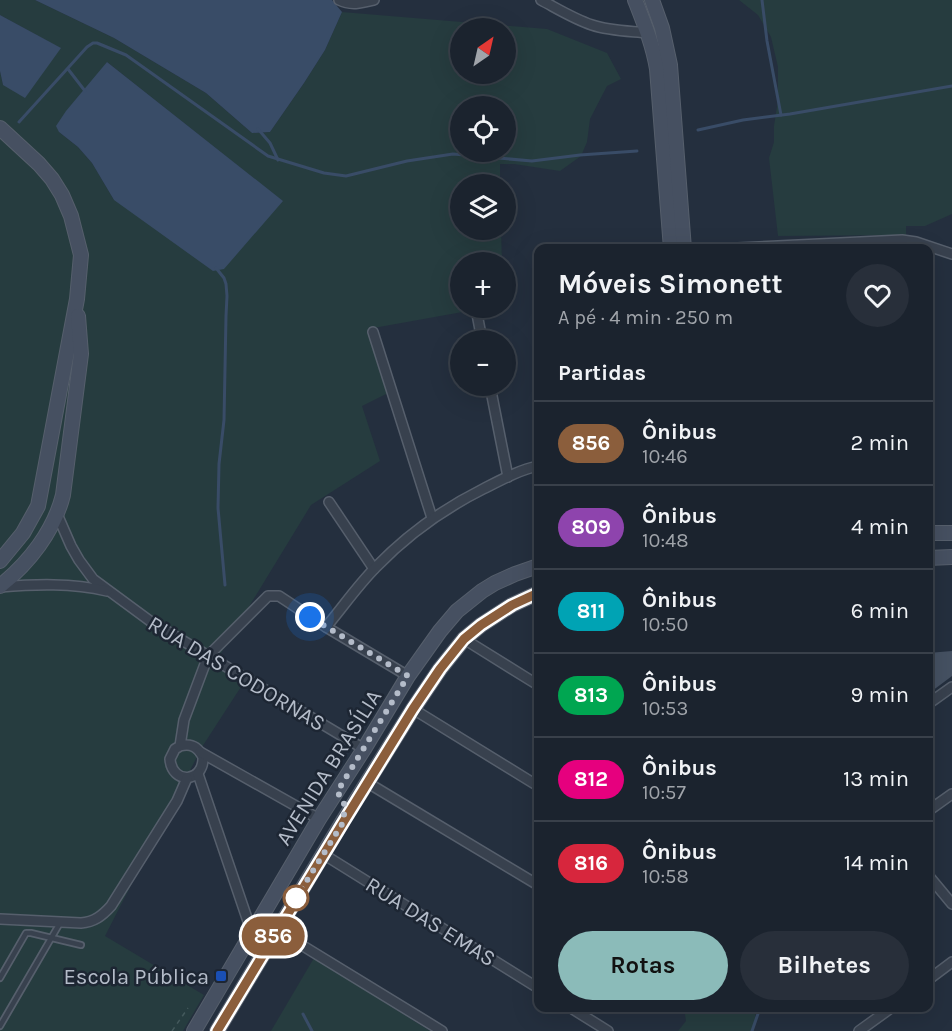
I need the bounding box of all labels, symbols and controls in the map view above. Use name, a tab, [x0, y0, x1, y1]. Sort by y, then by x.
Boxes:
north arrow	[450, 18, 516, 84]
map controls	[450, 18, 516, 396]
button: locate	[450, 96, 516, 162]
button: layers	[450, 174, 516, 240]
button: +	[450, 252, 516, 318]
button: heart	[846, 264, 909, 327]
text: Móveis Simonett	[558, 267, 783, 300]
text: A pé · 4 min · 250 m	[558, 306, 733, 329]
button: −	[450, 330, 516, 396]
text: Partidas	[558, 360, 646, 386]
text: Ônibus	[642, 419, 717, 445]
text: 2 min	[851, 430, 909, 456]
text: 856	[572, 431, 610, 455]
text: 10:46	[642, 445, 688, 468]
text: Ônibus	[642, 503, 717, 529]
text: 4 min	[851, 514, 909, 540]
text: 809	[571, 515, 611, 539]
text: 10:48	[642, 529, 689, 552]
text: Ônibus	[642, 587, 717, 613]
text: 6 min	[851, 598, 909, 624]
text: 811	[577, 599, 605, 623]
your location	[295, 602, 325, 632]
street label: RUA DAS CODORNAS	[143, 611, 330, 737]
text: 10:50	[642, 613, 688, 636]
text: Ônibus	[642, 671, 717, 697]
text: 9 min	[851, 682, 909, 708]
text: 813	[574, 683, 608, 707]
street label: AVENIDA BRASÍLIA	[270, 684, 387, 850]
text: 10:53	[642, 697, 688, 720]
text: Ônibus	[642, 755, 717, 781]
text: 13 min	[843, 766, 909, 792]
text: 812	[574, 767, 608, 791]
text: 10:57	[642, 781, 686, 804]
text: Ônibus	[642, 839, 717, 865]
text: 14 min	[844, 850, 909, 876]
text: 816	[574, 851, 608, 875]
text: 10:58	[642, 865, 689, 888]
street label: RUA DAS EMAS	[361, 872, 500, 972]
unlabelled marker	[283, 885, 309, 911]
line badge: 856	[238, 916, 308, 956]
text: 856	[254, 924, 292, 948]
button: Rotas	[558, 931, 728, 1000]
button: Bilhetes	[740, 931, 909, 1000]
place label: Escola Pública	[63, 964, 209, 990]
marker: Escola Pública	[214, 969, 228, 983]

